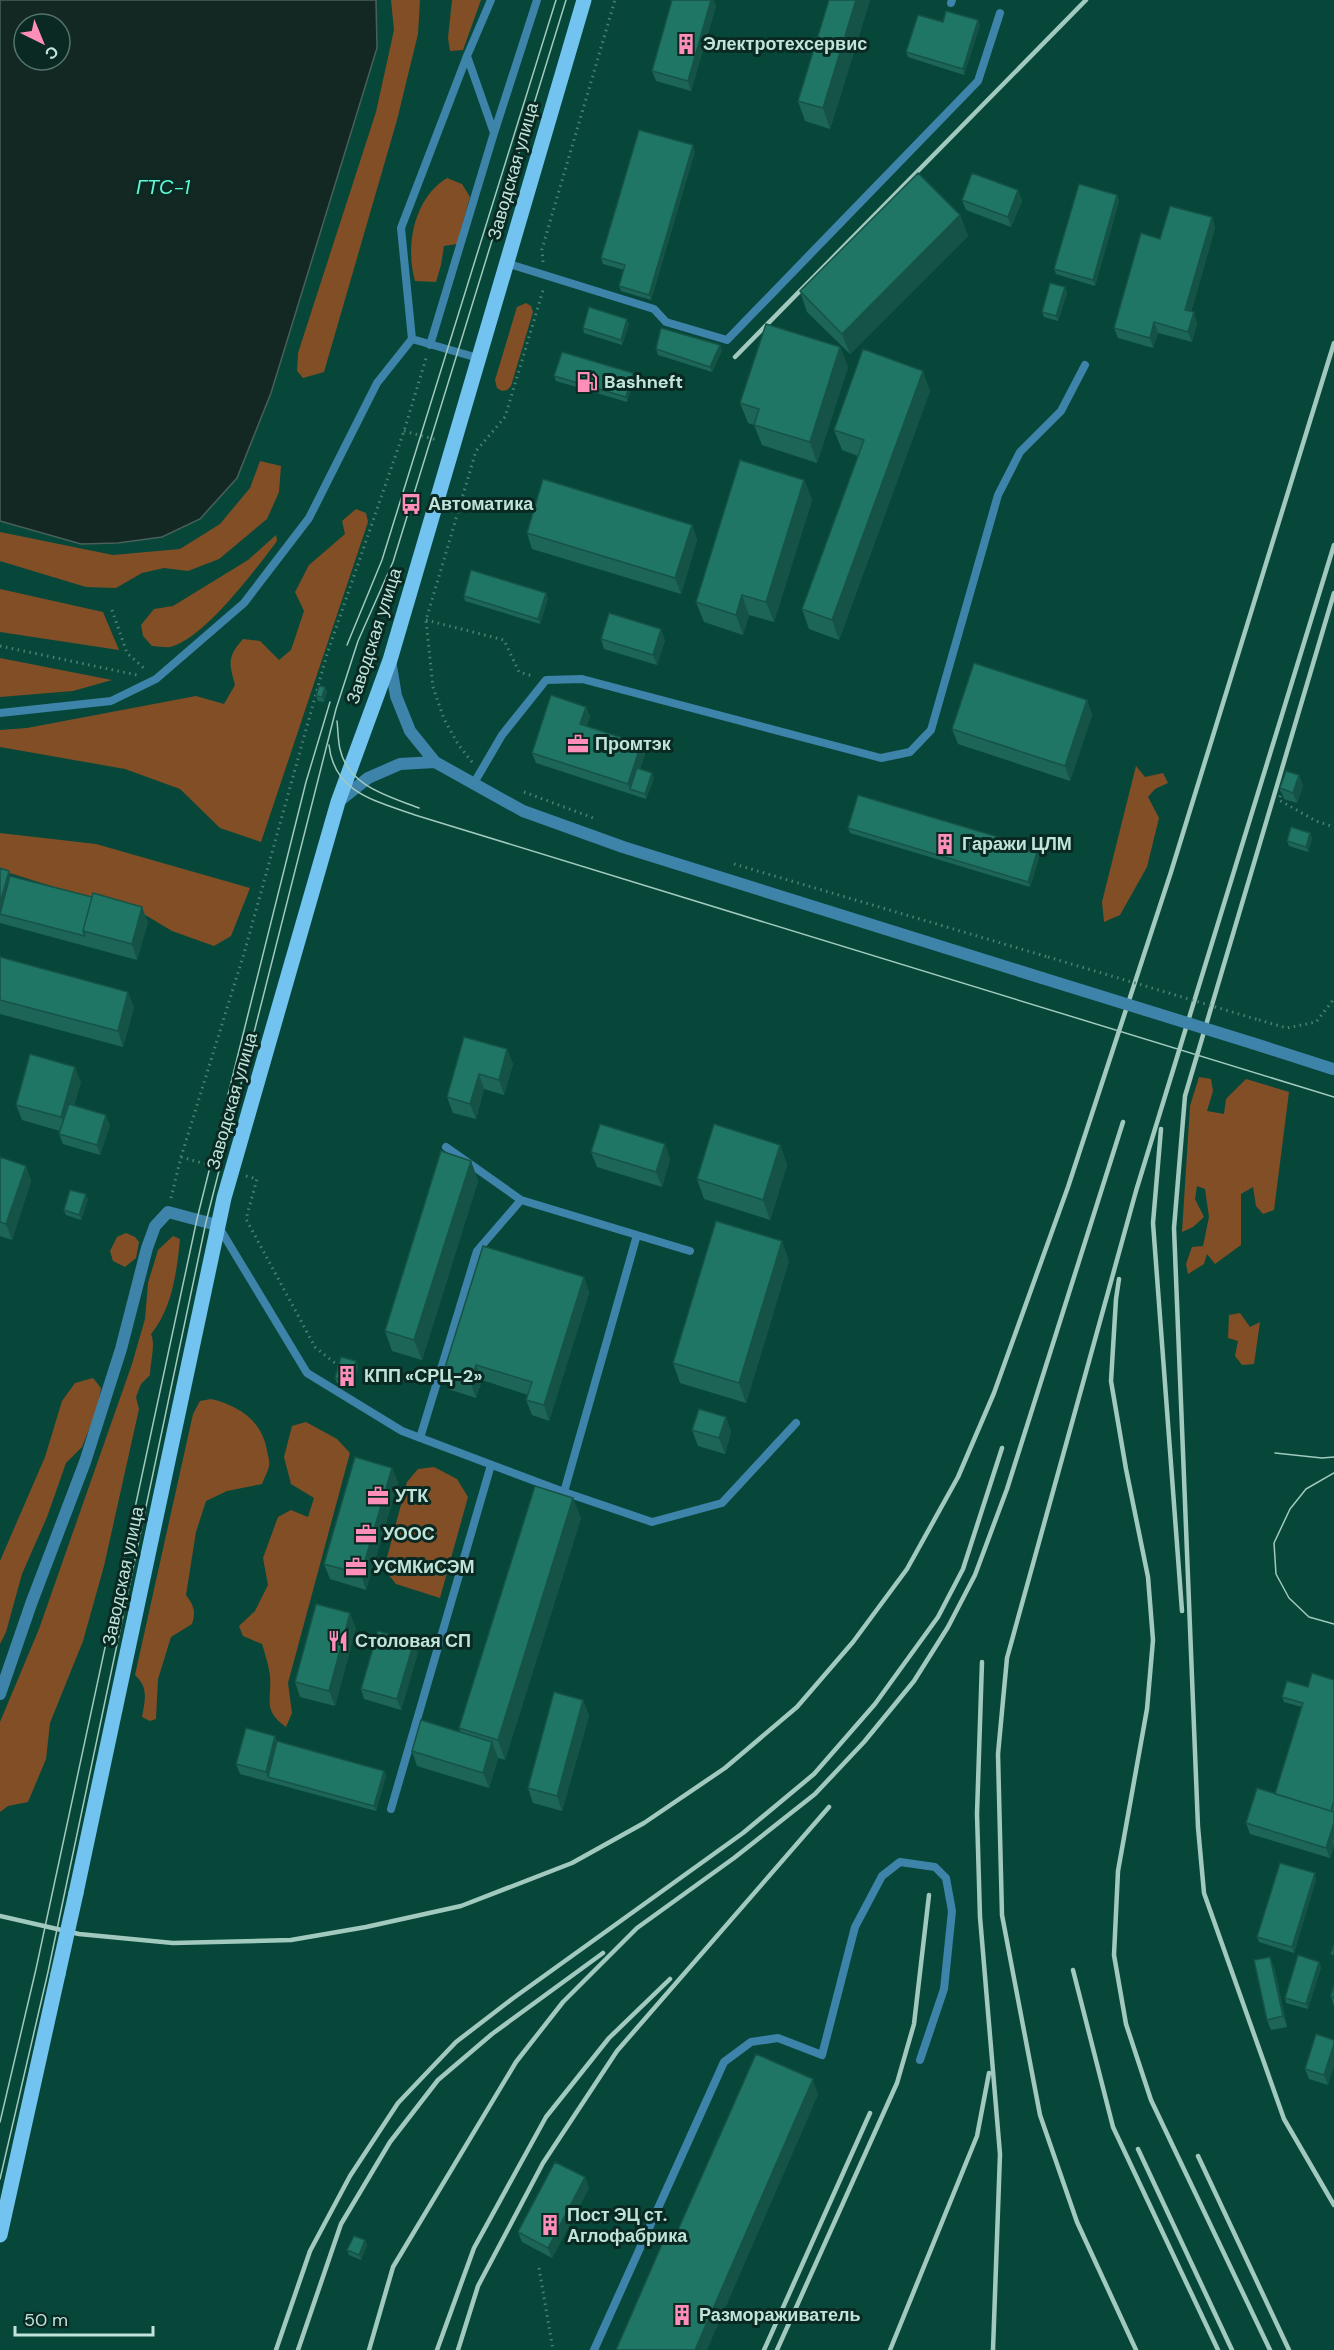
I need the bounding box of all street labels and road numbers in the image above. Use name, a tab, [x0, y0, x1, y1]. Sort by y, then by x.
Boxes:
street label: Заводская улица	[482, 99, 544, 242]
street label: Заводская улица	[341, 564, 408, 707]
street label: Заводская улица	[201, 1029, 263, 1172]
street label: Заводская улица	[97, 1503, 150, 1648]

